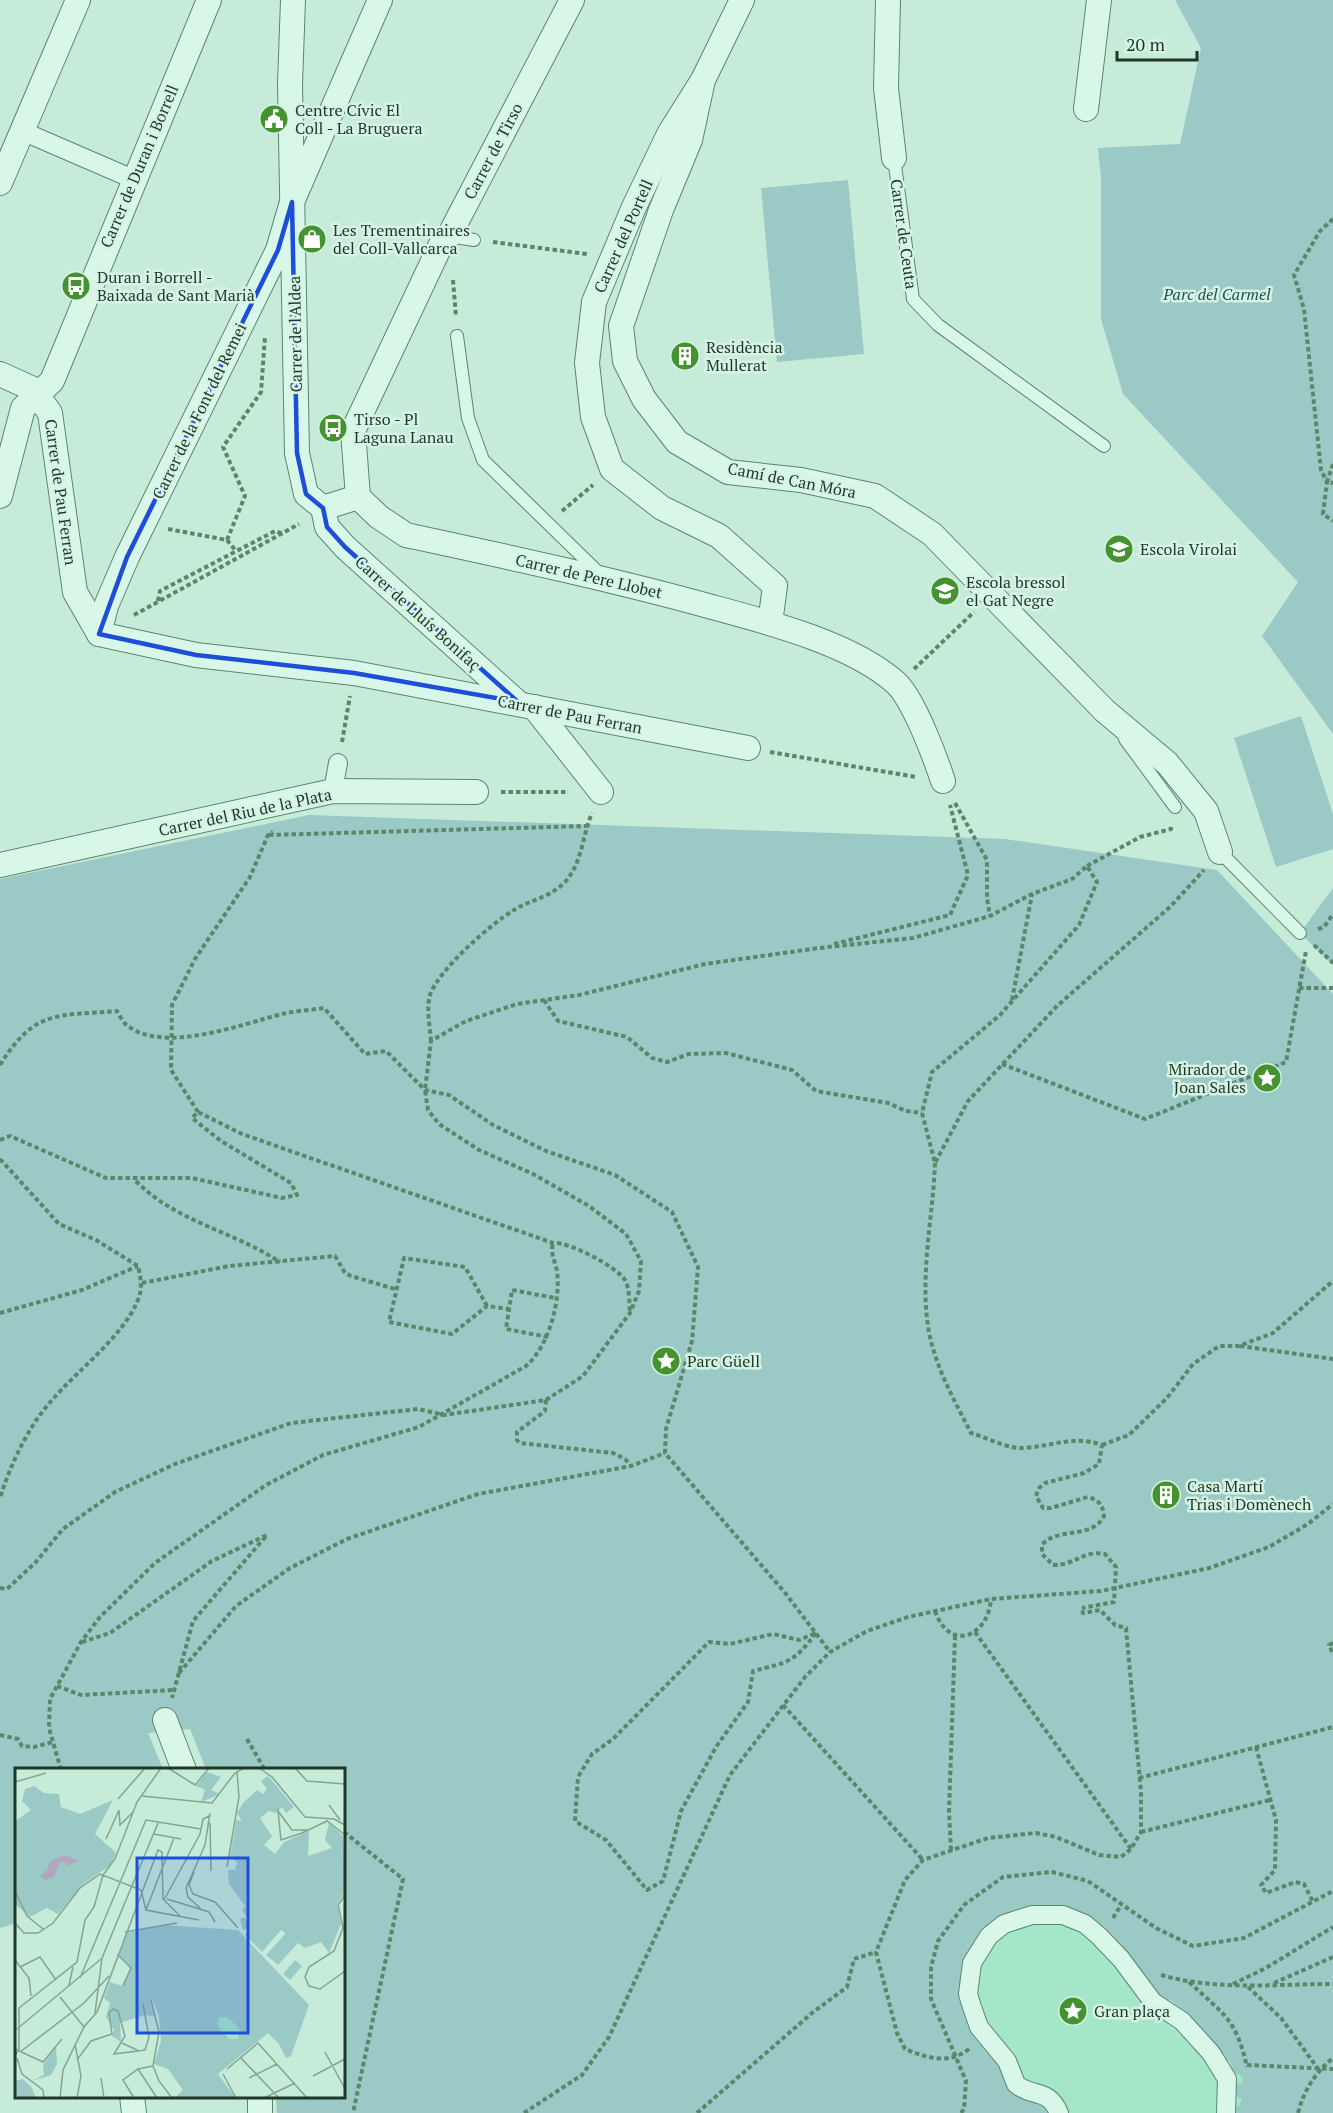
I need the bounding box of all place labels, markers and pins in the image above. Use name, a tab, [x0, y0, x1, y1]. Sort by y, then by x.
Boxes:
place label: Centre Cívic El Coll - La Bruguera	[295, 99, 423, 139]
public building icon: Centre Cívic El Coll - La Bruguera	[258, 103, 290, 135]
place label: Les Trementinaires del Coll-Vallcarca	[333, 219, 470, 259]
shop icon: Les Trementinaires del Coll-Vallcarca	[296, 223, 328, 255]
place label: Duran i Borrell - Baixada de Sant Marià	[97, 266, 255, 306]
bus stop icon: Duran i Borrell - Baixada de Sant Marià	[60, 270, 92, 302]
place label: Residència Mullerat	[706, 336, 782, 376]
building icon: Residència Mullerat	[669, 340, 701, 372]
place label: Tirso - Pl Laguna Lanau	[354, 408, 454, 448]
bus stop icon: Tirso - Pl Laguna Lanau	[317, 412, 349, 444]
school or university icon: Escola Virolai	[1103, 533, 1135, 565]
place label: Escola Virolai	[1140, 538, 1237, 560]
place label: Escola bressol el Gat Negre	[966, 571, 1066, 611]
school or university icon: Escola bressol el Gat Negre	[929, 575, 961, 607]
place label: Mirador de Joan Sales	[1168, 1058, 1246, 1098]
place icon: Mirador de Joan Sales	[1251, 1062, 1283, 1094]
place icon: Parc Güell	[650, 1345, 682, 1377]
place label: Parc Güell	[687, 1350, 760, 1372]
place label: Casa Martí Trias i Domènech	[1187, 1475, 1312, 1515]
building icon: Casa Martí Trias i Domènech	[1150, 1479, 1182, 1511]
place icon: Gran plaça	[1057, 1995, 1089, 2027]
place label: Gran plaça	[1094, 2000, 1170, 2022]

